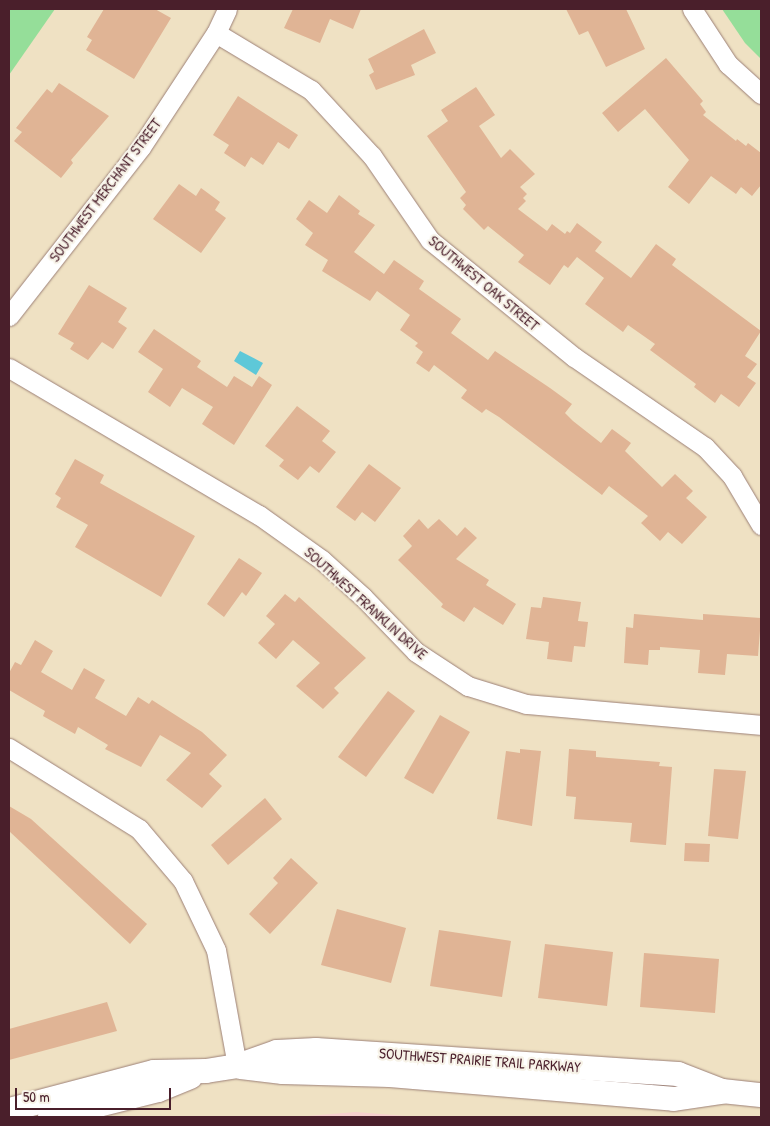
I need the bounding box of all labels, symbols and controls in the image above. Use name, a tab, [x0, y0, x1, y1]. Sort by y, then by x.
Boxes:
street label: SOUTHWEST MERCHANT STREET	[45, 115, 165, 265]
street label: SOUTHWEST OAK STREET	[425, 232, 543, 334]
street label: SOUTHWEST FRANKLIN DRIVE	[301, 543, 431, 663]
street label: SOUTHWEST PRAIRIE TRAIL PARKWAY	[379, 1044, 581, 1076]
scale bar	[18, 1078, 174, 1110]
text: 50 m	[23, 1086, 50, 1107]

